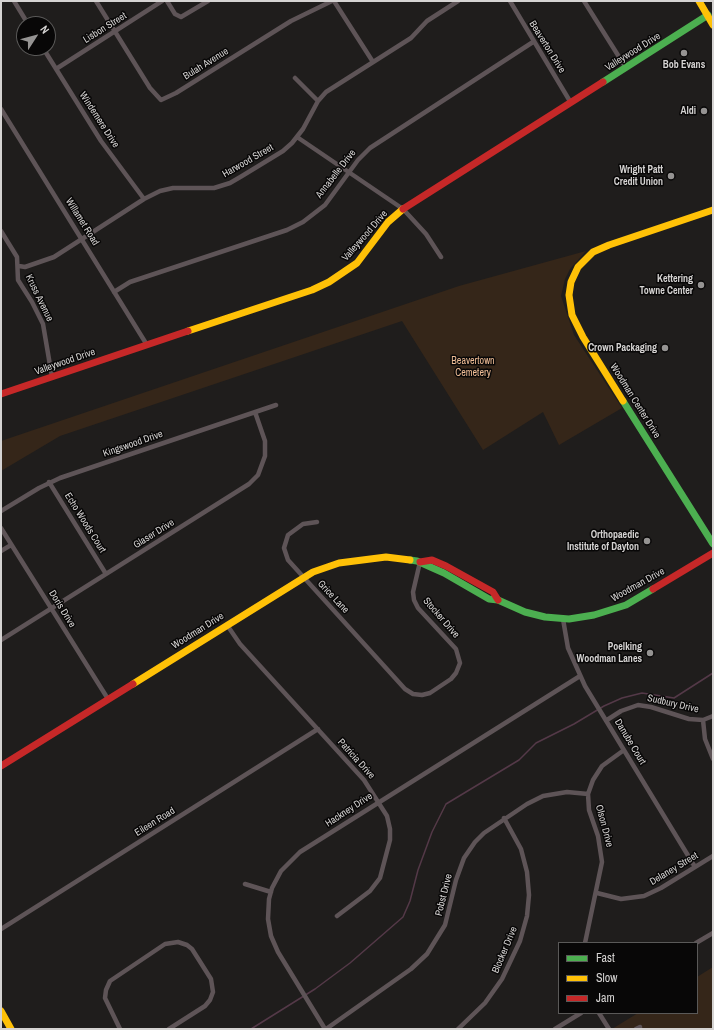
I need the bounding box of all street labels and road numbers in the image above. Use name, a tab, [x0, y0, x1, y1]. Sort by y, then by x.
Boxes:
street label: Lisbon Street	[81, 10, 129, 46]
street label: Beaverton Drive	[526, 19, 568, 75]
street label: Valleywood Drive	[603, 30, 663, 74]
street label: Bulah Avenue	[181, 45, 231, 83]
street label: Windemere Drive	[76, 90, 122, 150]
street label: Harwood Street	[220, 142, 276, 180]
street label: Annabelle Drive	[313, 147, 359, 201]
street label: Willamet Road	[63, 196, 101, 248]
street label: Valleywood Drive	[340, 208, 390, 264]
street label: Kruss Avenue	[22, 272, 56, 324]
street label: Valleywood Drive	[33, 346, 97, 378]
street label: Woodman Center Drive	[607, 361, 663, 441]
street label: Kingswood Drive	[102, 428, 164, 460]
street label: Echo Woods Court	[62, 491, 108, 555]
street label: Glaser Drive	[131, 517, 177, 551]
street label: Woodman Drive	[609, 565, 667, 605]
street label: Grice Lane	[315, 578, 351, 616]
street label: Doris Drive	[46, 588, 78, 630]
street label: Stocker Drive	[420, 595, 462, 641]
street label: Woodman Drive	[170, 610, 226, 652]
street label: Sudbury Drive	[646, 692, 700, 716]
street label: Danube Court	[612, 717, 648, 767]
street label: Patricia Drive	[335, 736, 377, 782]
street label: Hackney Drive	[323, 790, 375, 830]
street label: Olson Drive	[593, 804, 615, 848]
street label: Eileen Road	[133, 805, 177, 839]
street label: Delaney Street	[648, 850, 700, 888]
street label: Pobst Drive	[433, 873, 455, 917]
street label: Blocker Drive	[490, 925, 520, 975]

